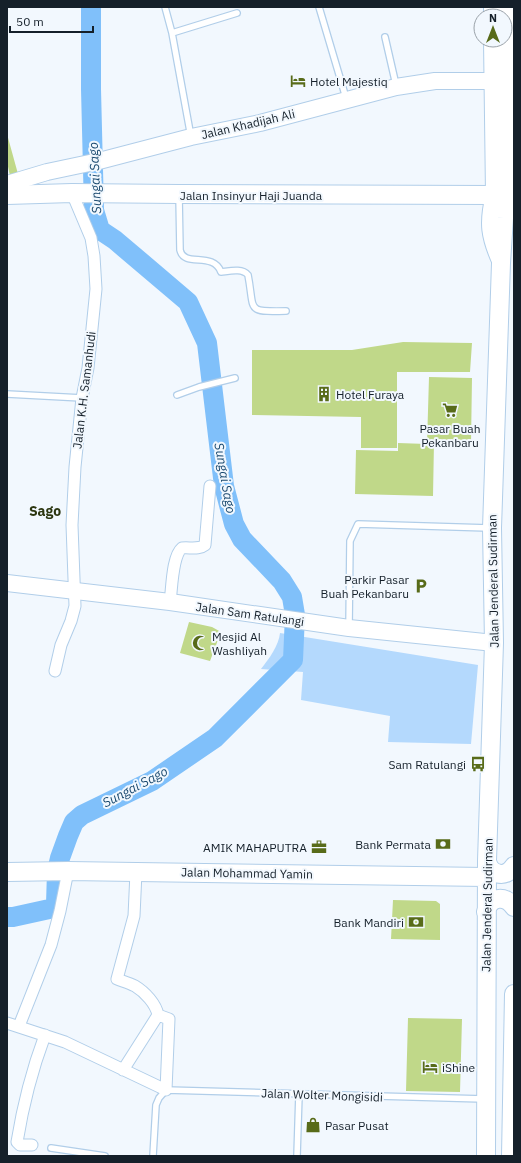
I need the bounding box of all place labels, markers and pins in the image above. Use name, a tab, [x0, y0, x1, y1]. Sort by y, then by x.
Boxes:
hotel icon: Hotel Majestiq	[289, 72, 307, 90]
place label: Hotel Majestiq	[310, 74, 388, 89]
building icon: Hotel Furaya	[315, 385, 333, 403]
place label: Hotel Furaya	[336, 387, 405, 402]
supermarket icon: Pasar Buah Pekanbaru	[441, 401, 459, 419]
place label: Pasar Buah Pekanbaru	[420, 421, 480, 450]
place label: Parkir Pasar Buah Pekanbaru	[321, 572, 410, 601]
parking icon: Parkir Pasar Buah Pekanbaru	[412, 577, 430, 595]
place label: Mesjid Al Washliyah	[212, 629, 267, 658]
mosque icon: Mesjid Al Washliyah	[191, 634, 209, 652]
bus stop icon: Sam Ratulangi	[469, 755, 487, 773]
place label: Sam Ratulangi	[388, 757, 466, 772]
bank icon: Bank Permata	[434, 835, 452, 853]
place label: Bank Permata	[355, 837, 432, 852]
office icon: AMIK MAHAPUTRA	[310, 838, 328, 856]
place label: AMIK MAHAPUTRA	[203, 840, 307, 855]
bank icon: Bank Mandiri	[407, 913, 425, 931]
place label: Bank Mandiri	[333, 915, 404, 930]
hotel icon: iShine	[421, 1058, 439, 1076]
place label: iShine	[442, 1060, 476, 1075]
shop icon: Pasar Pusat	[304, 1116, 322, 1134]
place label: Pasar Pusat	[325, 1118, 389, 1133]

